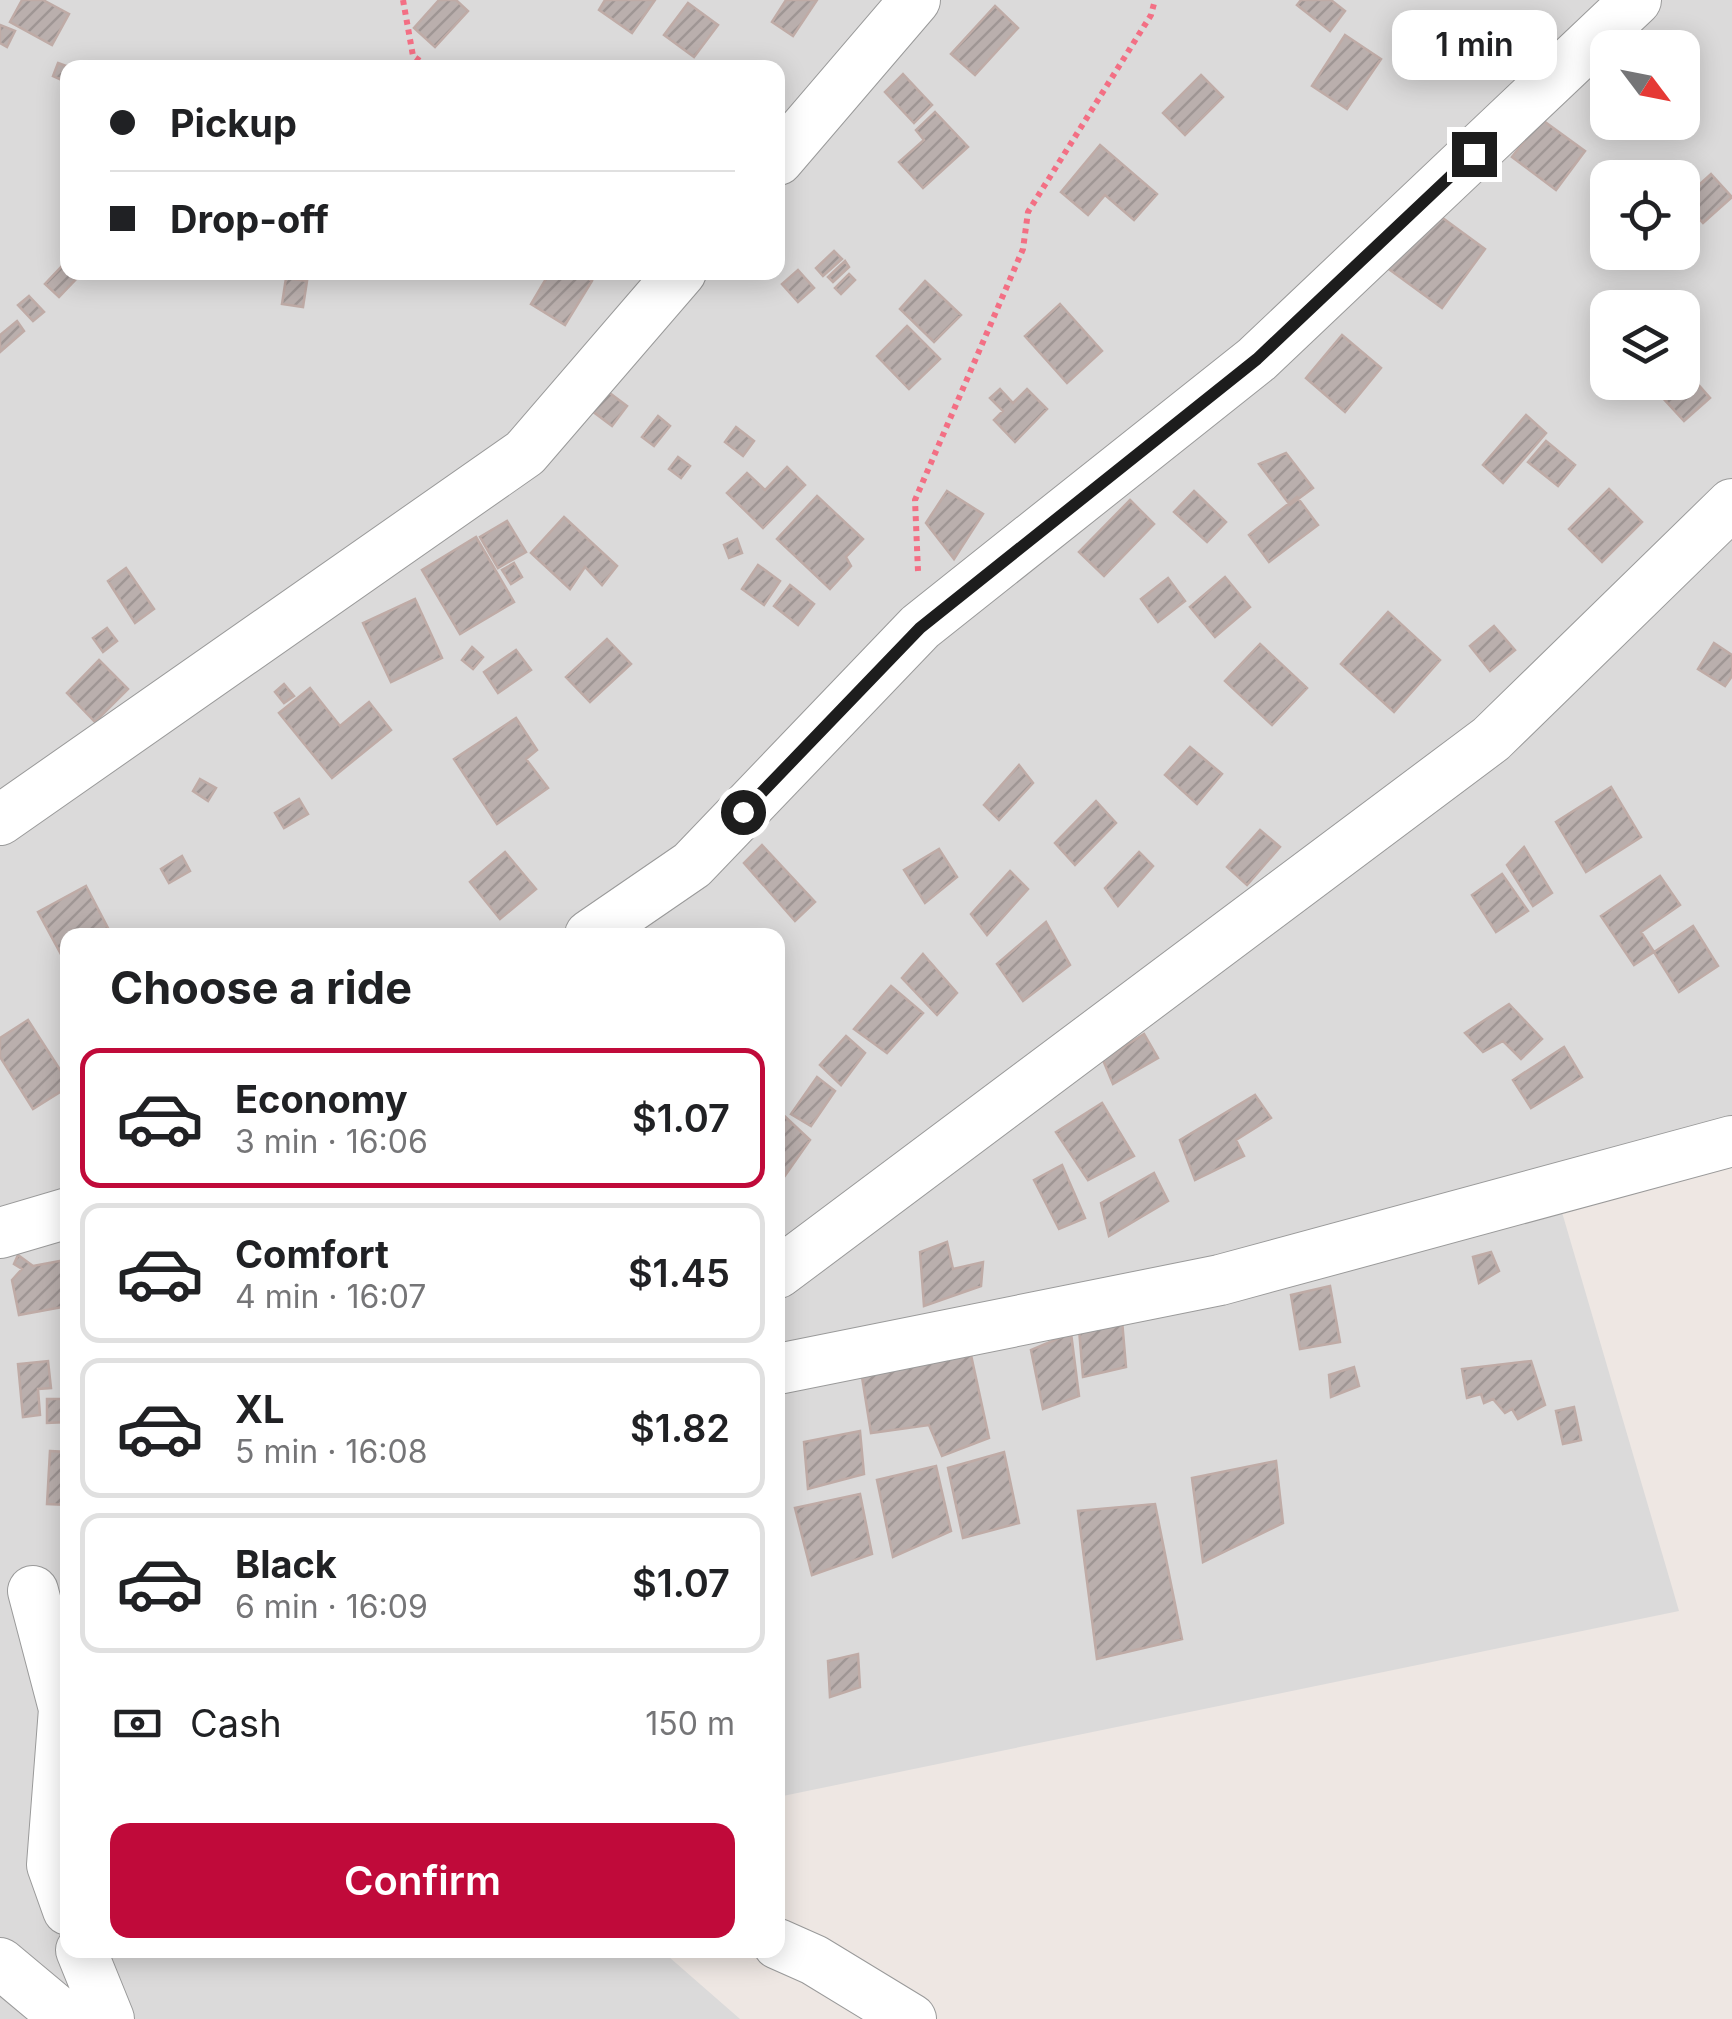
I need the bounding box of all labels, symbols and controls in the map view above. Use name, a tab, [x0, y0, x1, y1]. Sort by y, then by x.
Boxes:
callout: 1 min	[1392, 9, 1556, 79]
text: 1 min	[1435, 25, 1514, 64]
north arrow	[1590, 30, 1700, 140]
map controls	[1590, 30, 1700, 400]
text: Pickup	[170, 100, 297, 146]
route end	[1452, 132, 1497, 177]
button: locate	[1590, 160, 1700, 270]
text: Drop-off	[170, 196, 329, 242]
button: layers	[1590, 290, 1700, 400]
route start	[721, 790, 766, 835]
text: Choose a ride	[110, 960, 412, 1015]
icon: car	[115, 1073, 205, 1163]
text: Economy	[235, 1076, 408, 1122]
text: $1.07	[632, 1095, 730, 1141]
text: 3 min · 16:06	[235, 1122, 428, 1161]
icon: car	[115, 1228, 205, 1318]
text: Comfort	[235, 1231, 389, 1277]
text: $1.45	[628, 1250, 730, 1296]
text: 4 min · 16:07	[235, 1277, 426, 1316]
icon: car	[115, 1383, 205, 1473]
text: XL	[235, 1386, 285, 1432]
text: $1.82	[630, 1405, 730, 1451]
text: 5 min · 16:08	[235, 1432, 427, 1471]
icon: car	[115, 1538, 205, 1628]
text: Black	[235, 1541, 337, 1587]
text: $1.07	[632, 1560, 730, 1606]
text: 6 min · 16:09	[235, 1587, 428, 1626]
icon: cash	[110, 1696, 165, 1751]
text: Cash	[190, 1700, 282, 1746]
text: 150 m	[645, 1704, 735, 1743]
button: Confirm	[110, 1823, 735, 1938]

